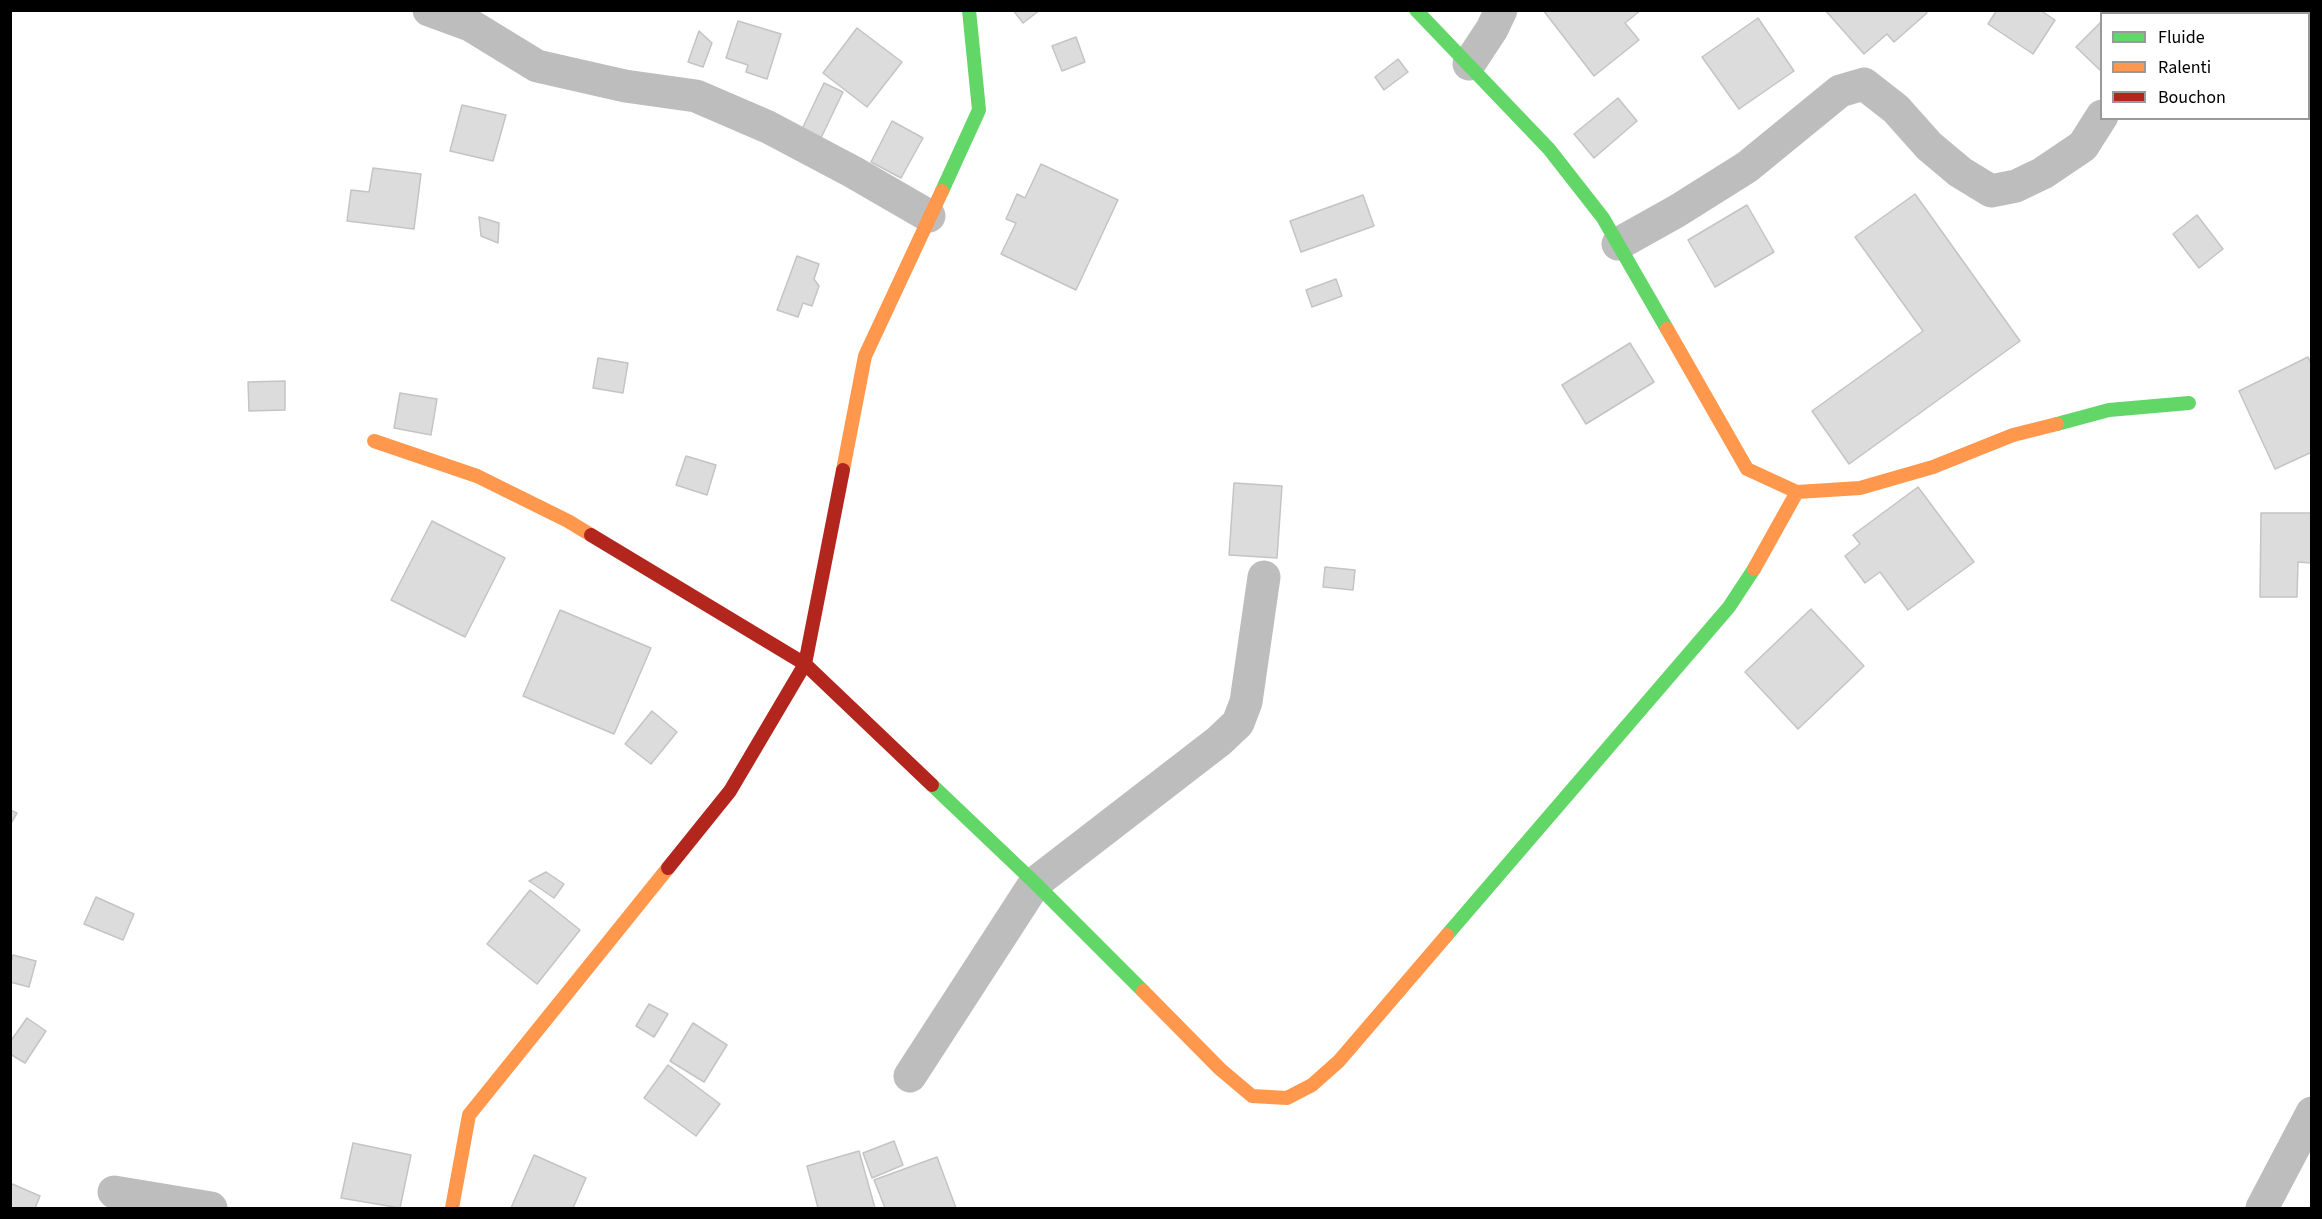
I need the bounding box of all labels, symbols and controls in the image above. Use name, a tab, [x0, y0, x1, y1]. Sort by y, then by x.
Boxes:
legend	[2100, 12, 2310, 120]
text: Fluide	[2158, 25, 2205, 50]
text: Ralenti	[2158, 55, 2211, 80]
text: Bouchon	[2158, 85, 2226, 110]

